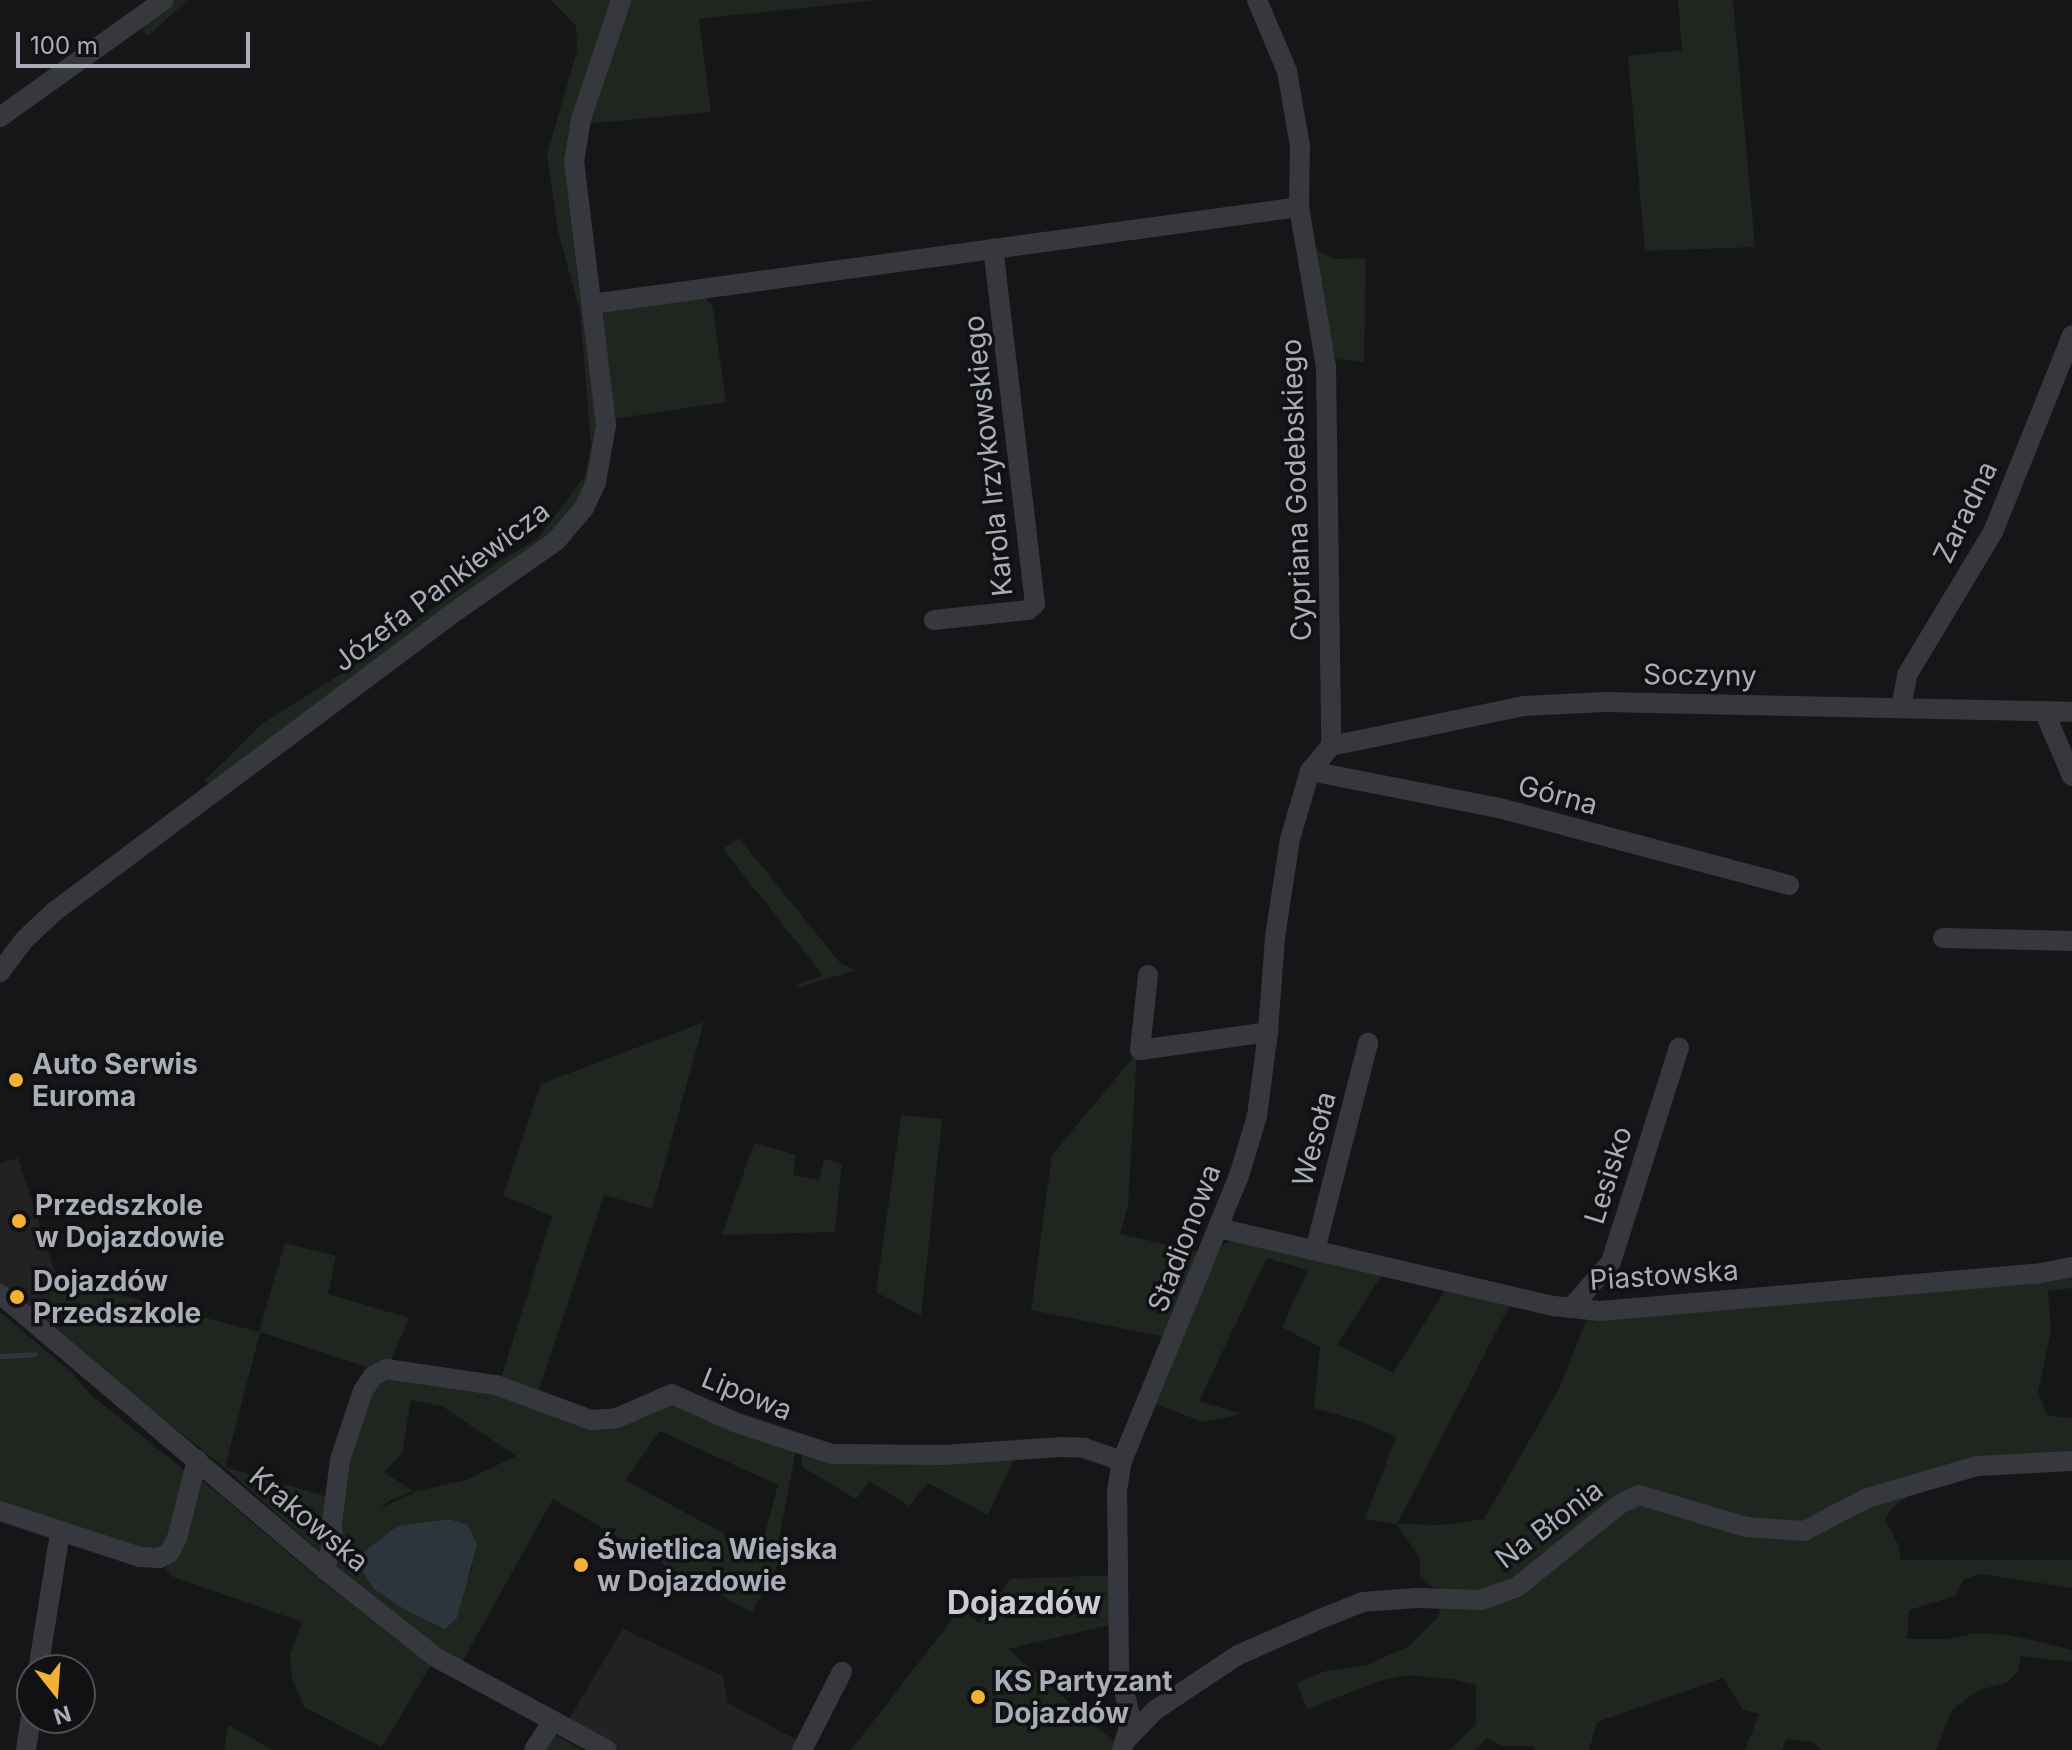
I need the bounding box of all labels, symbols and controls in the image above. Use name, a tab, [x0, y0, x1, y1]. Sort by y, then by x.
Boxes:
scale bar	[20, 16, 254, 66]
text: 100 m	[30, 31, 98, 60]
street label: Karola Irzykowskiego	[957, 314, 1019, 598]
street label: Cypriana Godebskiego	[1274, 338, 1318, 642]
street label: Zaradna	[1926, 456, 2004, 568]
street label: Józefa Pankiewicza	[326, 494, 556, 678]
street label: Soczyny	[1643, 657, 1757, 693]
street label: Górna	[1515, 768, 1601, 822]
place label: Auto Serwis Euroma	[32, 1047, 198, 1113]
marker: Auto Serwis Euroma	[7, 1071, 25, 1089]
street label: Wesoła	[1285, 1088, 1343, 1190]
street label: Lesisko	[1577, 1122, 1639, 1228]
street label: Stadionowa	[1141, 1160, 1227, 1316]
place label: Przedszkole w Dojazdowie	[35, 1188, 225, 1254]
marker: Przedszkole w Dojazdowie	[10, 1212, 28, 1230]
street label: Piastowska	[1588, 1253, 1740, 1297]
place label: Dojazdów Przedszkole	[33, 1264, 201, 1330]
marker: Dojazdów Przedszkole	[8, 1288, 26, 1306]
street label: Lipowa	[697, 1361, 797, 1427]
street label: Krakowska	[243, 1460, 375, 1578]
street label: Na Błonia	[1489, 1473, 1609, 1575]
place label: Świetlica Wiejska w Dojazdowie	[597, 1532, 838, 1598]
marker: Świetlica Wiejska w Dojazdowie	[572, 1556, 590, 1574]
district label: Dojazdów	[947, 1584, 1101, 1622]
north arrow	[16, 1654, 96, 1734]
place label: KS Partyzant Dojazdów	[994, 1664, 1173, 1730]
marker: KS Partyzant Dojazdów	[969, 1688, 987, 1706]
text: N	[51, 1700, 74, 1730]

